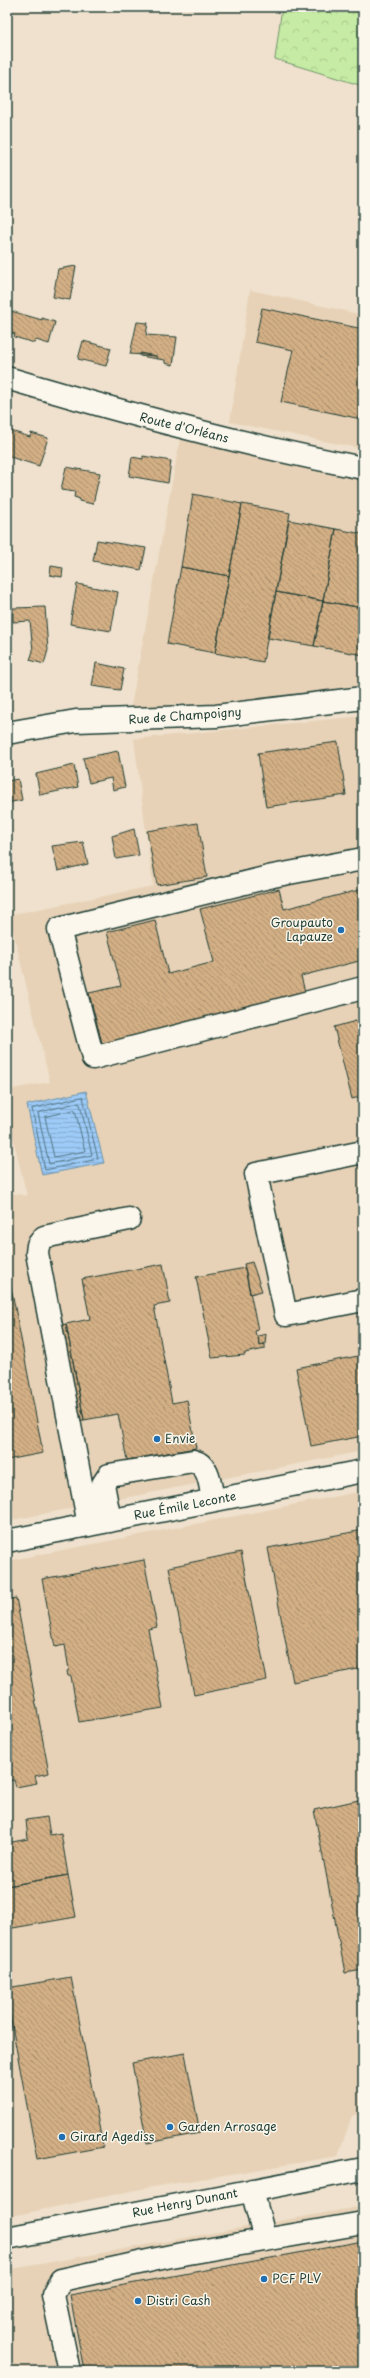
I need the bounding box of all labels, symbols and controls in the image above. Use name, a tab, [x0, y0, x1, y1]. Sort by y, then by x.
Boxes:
street label: Route d'Orléans	[138, 407, 231, 447]
street label: Rue de Champoigny	[128, 702, 242, 728]
place label: Groupauto Lapauze	[271, 913, 333, 945]
marker: Groupauto Lapauze	[336, 925, 346, 935]
place label: Envie	[165, 1429, 195, 1447]
marker: Envie	[152, 1434, 162, 1444]
street label: Rue Émile Leconte	[132, 1486, 238, 1524]
place label: Garden Arrosage	[178, 2117, 277, 2135]
marker: Garden Arrosage	[165, 2122, 175, 2132]
place label: Girard Agediss	[70, 2127, 155, 2145]
marker: Girard Agediss	[57, 2132, 67, 2142]
street label: Rue Henry Dunant	[131, 2183, 239, 2221]
place label: PCF PLV	[272, 2269, 322, 2287]
marker: PCF PLV	[259, 2274, 269, 2284]
place label: Distri Cash	[146, 2291, 211, 2309]
marker: Distri Cash	[133, 2296, 143, 2306]

